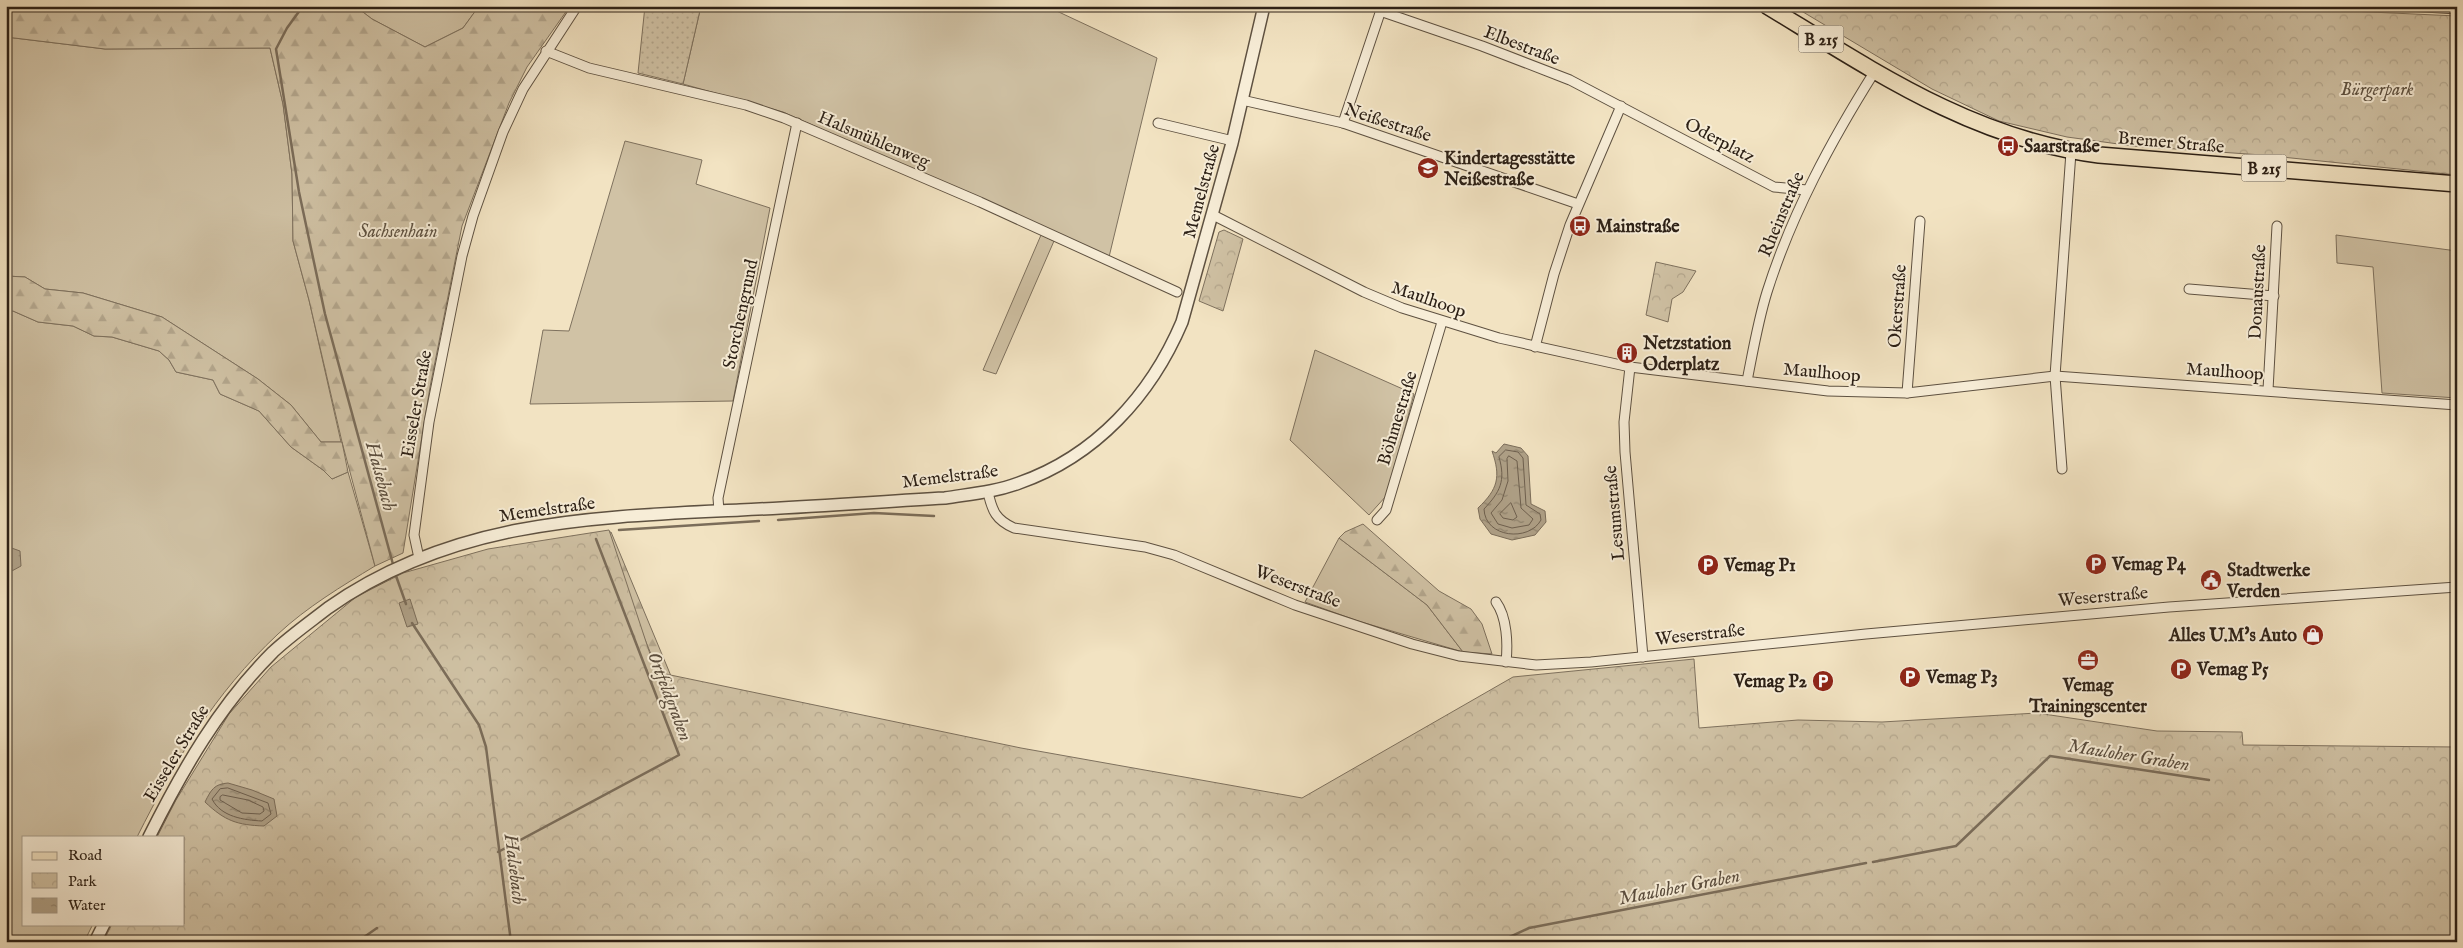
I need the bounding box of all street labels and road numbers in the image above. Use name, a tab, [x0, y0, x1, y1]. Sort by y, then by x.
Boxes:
street label: Elbestraße	[1480, 21, 1563, 71]
road number: B 215	[1798, 26, 1844, 52]
street label: Neißestraße	[1341, 99, 1434, 148]
street label: Halsmühlenweg	[814, 106, 933, 174]
street label: Oderplatz	[1680, 113, 1758, 169]
street label: Bremer Straße	[2117, 127, 2225, 160]
street label: Memelstraße	[1179, 142, 1226, 241]
road number: B 215	[2242, 154, 2286, 182]
street label: Rheinstraße	[1754, 169, 1811, 261]
street label: Donaustraße	[2245, 244, 2272, 340]
street label: Storchengrund	[719, 257, 764, 371]
street label: Okerstraße	[1884, 264, 1913, 349]
street label: Maulhoop	[1388, 277, 1469, 324]
street label: Eisseler Straße	[397, 348, 438, 460]
street label: Maulhoop	[2185, 358, 2265, 387]
street label: Maulhoop	[1782, 359, 1862, 388]
street label: Böhmestraße	[1373, 368, 1424, 468]
street label: Memelstraße	[901, 460, 999, 495]
street label: Lesumstraße	[1600, 464, 1631, 561]
street label: Memelstraße	[498, 492, 597, 529]
street label: Weserstraße	[1251, 561, 1344, 614]
street label: Weserstraße	[2057, 582, 2149, 613]
street label: Weserstraße	[1654, 619, 1746, 652]
street label: Eisseler Straße	[139, 701, 215, 806]

